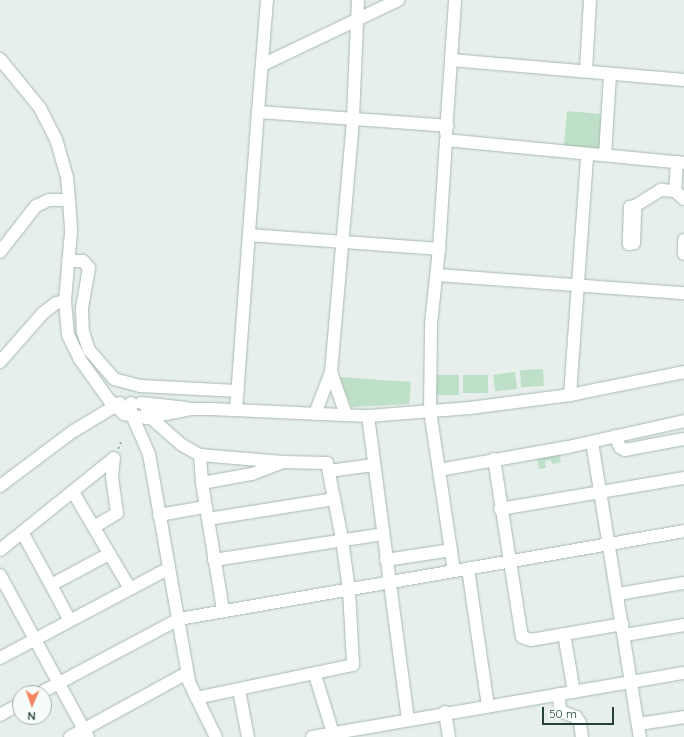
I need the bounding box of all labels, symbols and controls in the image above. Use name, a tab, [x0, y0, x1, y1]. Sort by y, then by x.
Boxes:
north arrow	[12, 685, 52, 725]
scale bar	[544, 699, 616, 725]
text: 50 m	[549, 706, 577, 721]
text: N	[27, 709, 36, 723]

